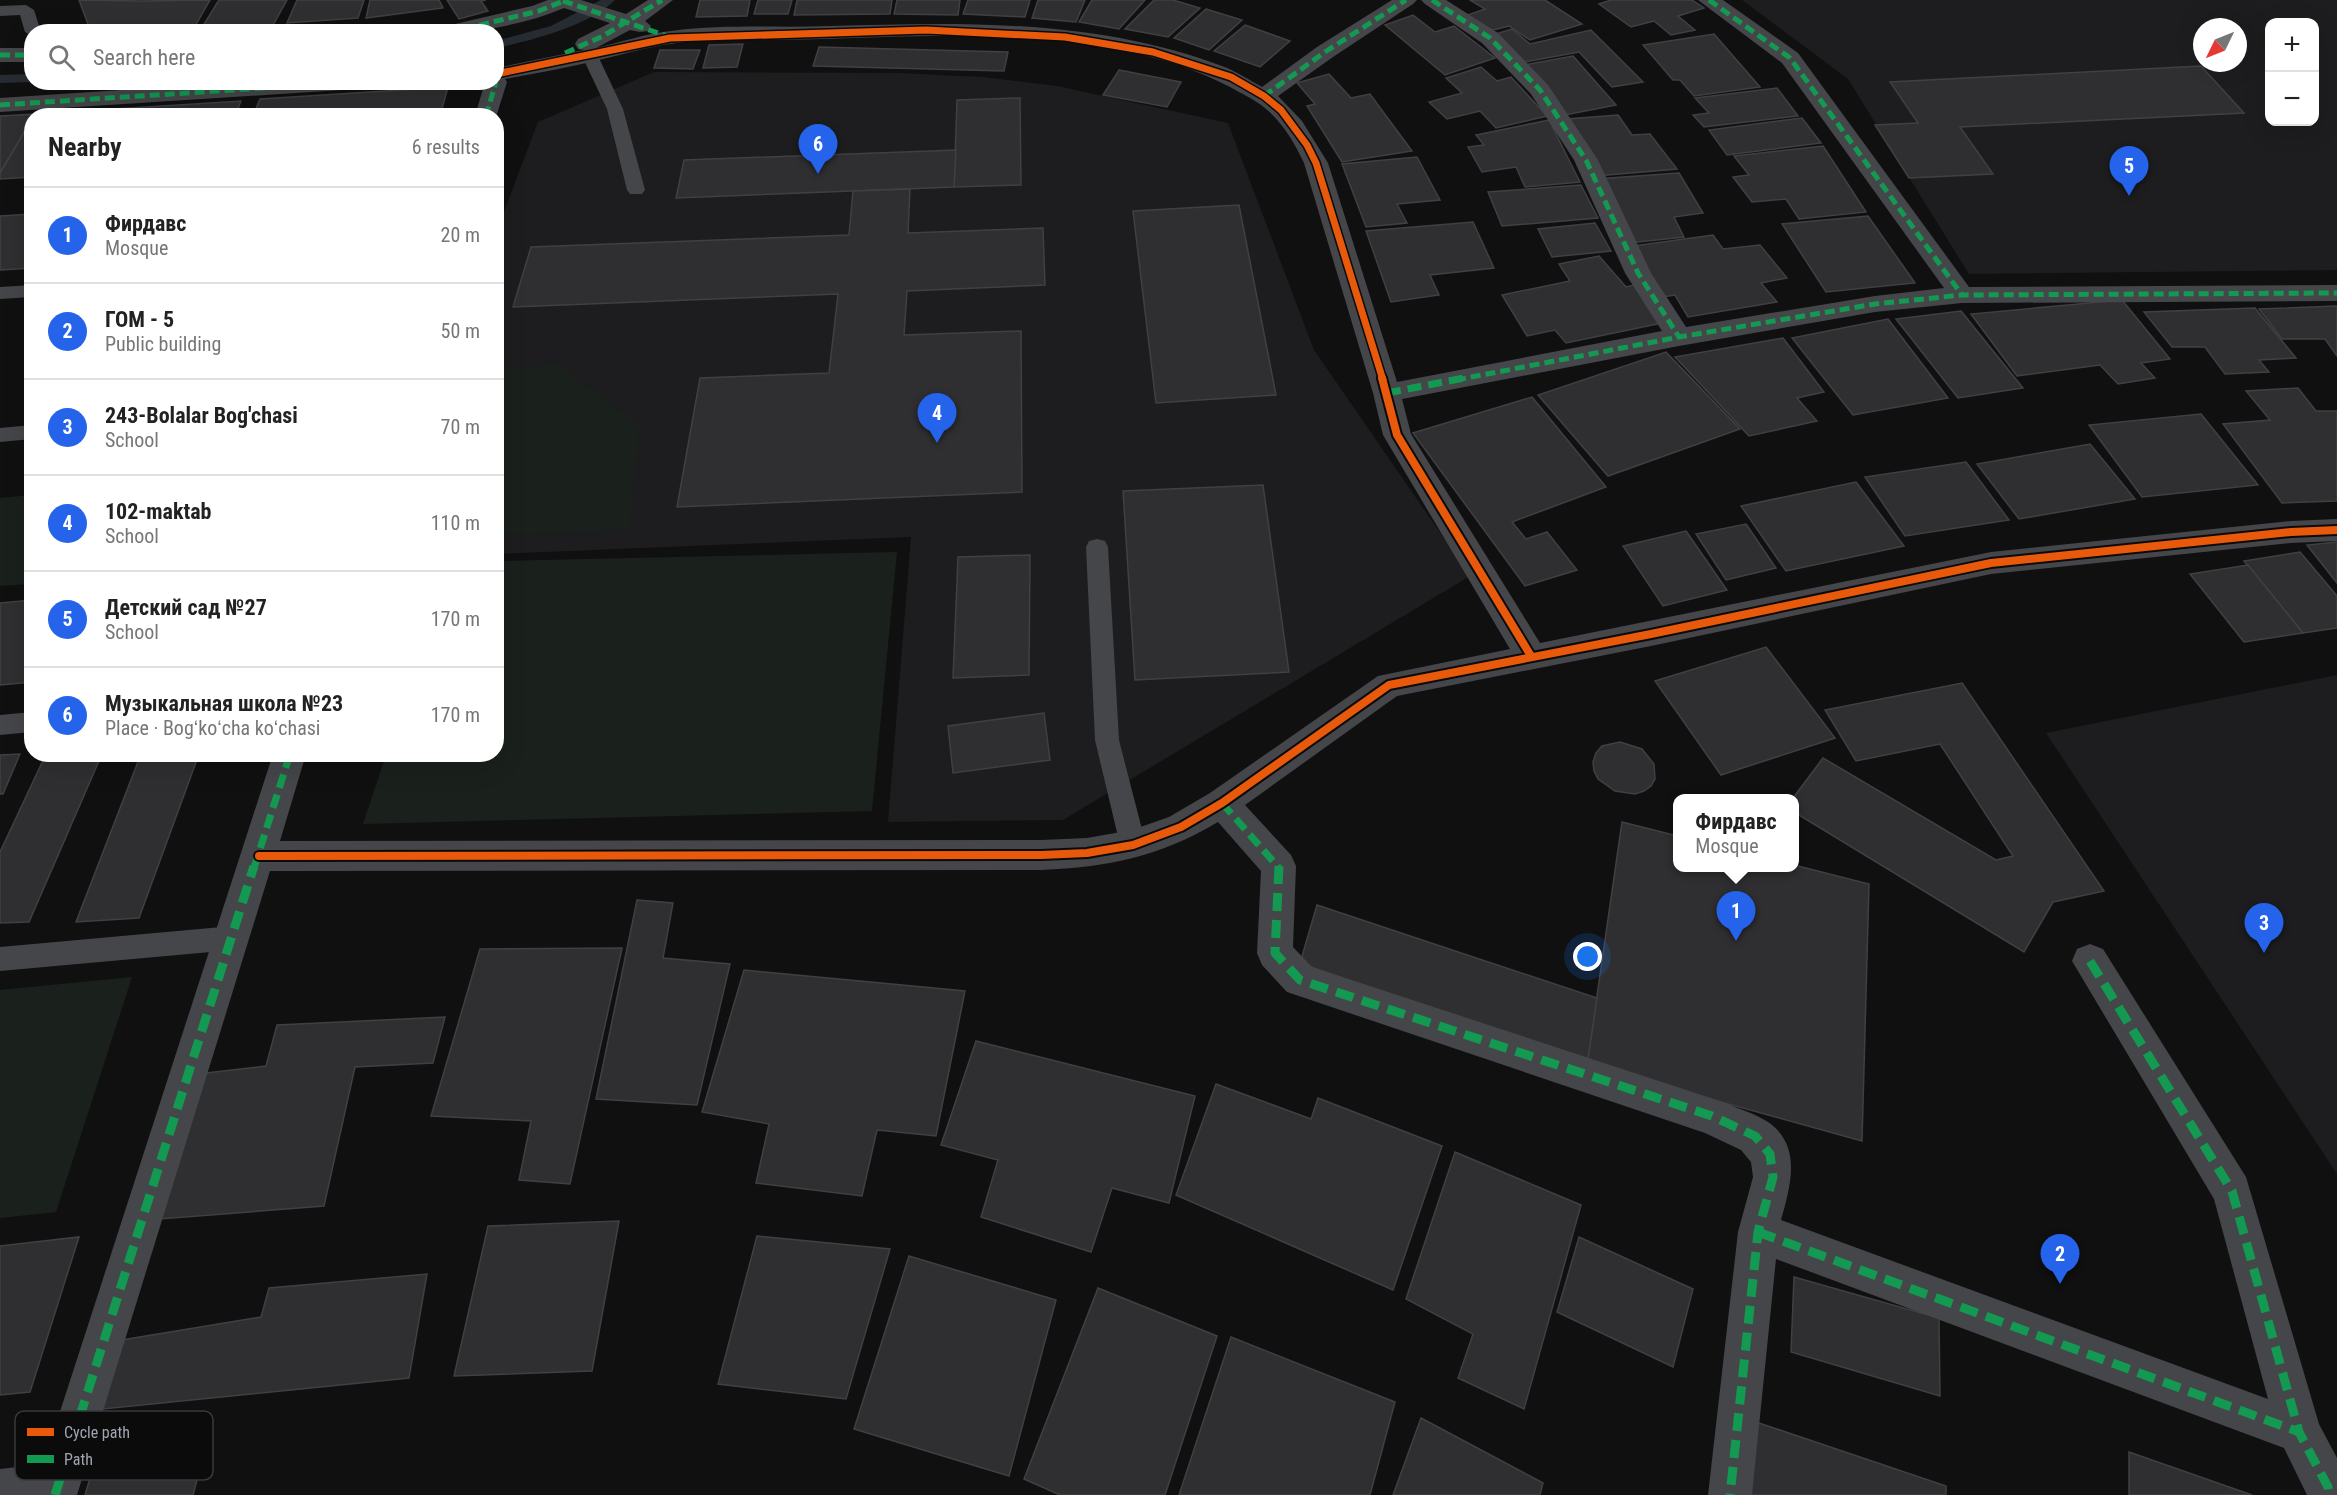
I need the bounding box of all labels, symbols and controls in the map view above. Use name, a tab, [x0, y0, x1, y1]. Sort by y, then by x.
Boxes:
north arrow	[2193, 18, 2247, 72]
map controls	[2265, 18, 2319, 126]
button: +	[2265, 18, 2319, 72]
search box	[24, 24, 504, 90]
icon: search	[45, 41, 78, 74]
text: Search here	[93, 45, 195, 70]
button: −	[2265, 72, 2319, 126]
pin: 6	[798, 124, 838, 174]
text: Nearby	[48, 132, 122, 162]
text: 6 results	[412, 135, 480, 159]
pin: 5	[2110, 146, 2148, 196]
text: Фирдавс	[105, 211, 186, 236]
text: 1	[62, 223, 73, 247]
text: 20 m	[441, 223, 480, 247]
text: Mosque	[105, 236, 168, 260]
text: ГОМ - 5	[105, 307, 174, 332]
text: 2	[62, 319, 73, 343]
text: 50 m	[441, 319, 480, 343]
text: Public building	[105, 332, 221, 356]
pin: 4	[918, 394, 956, 443]
text: 243-Bolalar Bog'chasi	[105, 403, 298, 428]
text: 3	[62, 415, 73, 439]
text: 70 m	[441, 415, 480, 439]
text: School	[105, 428, 159, 452]
text: 102-maktab	[105, 499, 212, 524]
text: 4	[62, 511, 73, 535]
text: 110 m	[431, 511, 480, 535]
text: School	[105, 524, 159, 548]
text: Детский сад №27	[105, 595, 267, 620]
text: 5	[62, 607, 73, 631]
text: 170 m	[431, 607, 480, 631]
text: School	[105, 620, 159, 644]
text: Музыкальная школа №23	[105, 691, 343, 716]
text: 6	[62, 703, 73, 727]
text: 170 m	[431, 703, 480, 727]
text: Place · Bogʻkoʻcha koʻchasi	[105, 716, 320, 740]
popup	[1673, 794, 1799, 872]
text: Фирдавс	[1695, 809, 1777, 834]
text: Mosque	[1695, 834, 1759, 858]
pin: 1	[1716, 892, 1756, 941]
pin: 3	[2244, 904, 2284, 953]
your location	[1573, 942, 1602, 971]
pin: 2	[2040, 1234, 2080, 1284]
legend	[15, 1411, 213, 1480]
text: Cycle path	[64, 1423, 130, 1442]
text: Path	[64, 1450, 93, 1469]

